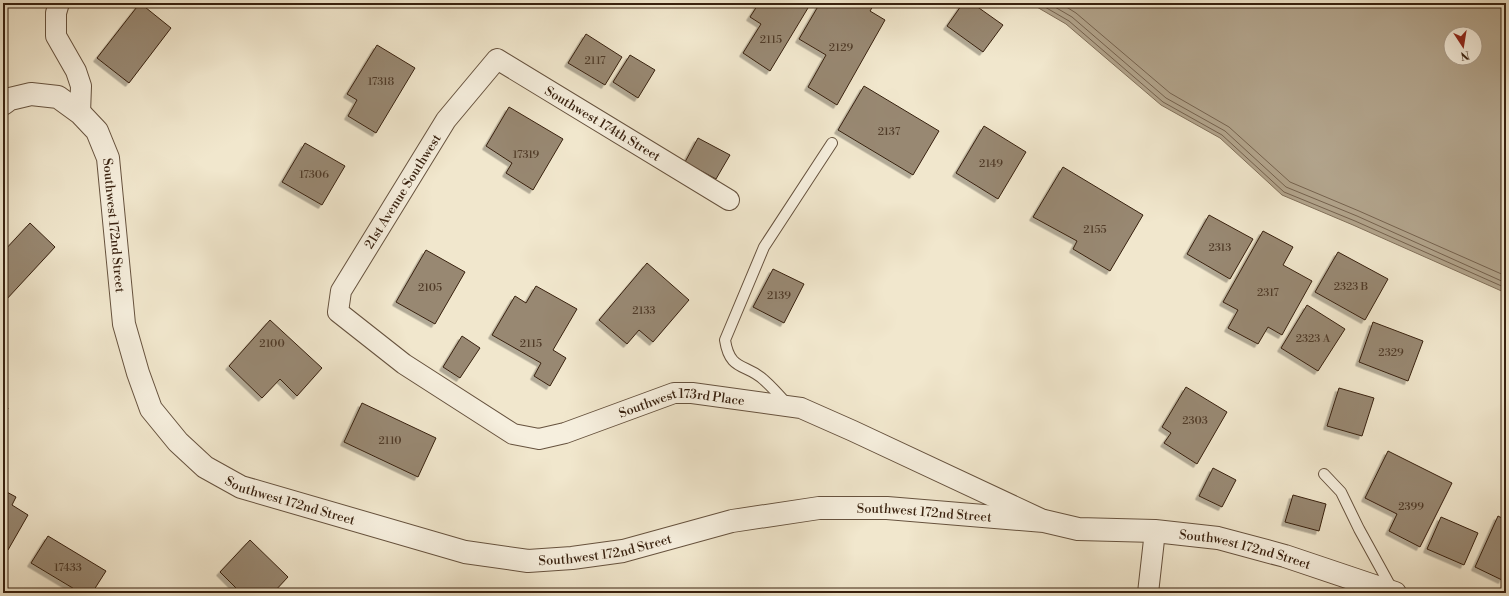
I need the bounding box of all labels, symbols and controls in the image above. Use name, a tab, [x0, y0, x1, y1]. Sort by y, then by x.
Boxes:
north arrow	[1443, 26, 1483, 66]
house number: 2115	[760, 33, 782, 47]
house number: 2129	[829, 41, 853, 55]
text: N	[1459, 47, 1471, 63]
house number: 2117	[584, 54, 606, 68]
house number: 17318	[368, 75, 395, 89]
street label: Southwest 174th Street	[542, 83, 664, 165]
house number: 2137	[878, 125, 901, 139]
street label: 21st Avenue Southwest	[361, 131, 445, 252]
house number: 17319	[513, 148, 540, 162]
street label: Southwest 172nd Street	[99, 157, 128, 294]
house number: 2149	[979, 157, 1003, 171]
house number: 17306	[299, 168, 329, 182]
house number: 2155	[1083, 223, 1107, 237]
house number: 2313	[1209, 241, 1231, 255]
house number: 2323 B	[1334, 280, 1369, 294]
house number: 2105	[418, 281, 442, 295]
house number: 2317	[1257, 286, 1279, 300]
house number: 2139	[767, 289, 791, 303]
house number: 2133	[632, 304, 656, 318]
house number: 2323 A	[1296, 332, 1331, 346]
house number: 2100	[259, 337, 285, 351]
house number: 2115	[520, 337, 542, 351]
house number: 2329	[1378, 346, 1404, 360]
street label: Southwest 173rd Place	[617, 386, 746, 422]
house number: 2303	[1182, 414, 1208, 428]
house number: 2110	[378, 434, 402, 448]
street label: Southwest 172nd Street	[222, 473, 357, 529]
house number: 2399	[1398, 500, 1424, 514]
street label: Southwest 172nd Street	[857, 501, 993, 526]
street label: Southwest 172nd Street	[1178, 527, 1313, 573]
street label: Southwest 172nd Street	[538, 531, 674, 569]
house number: 17433	[54, 561, 82, 575]

